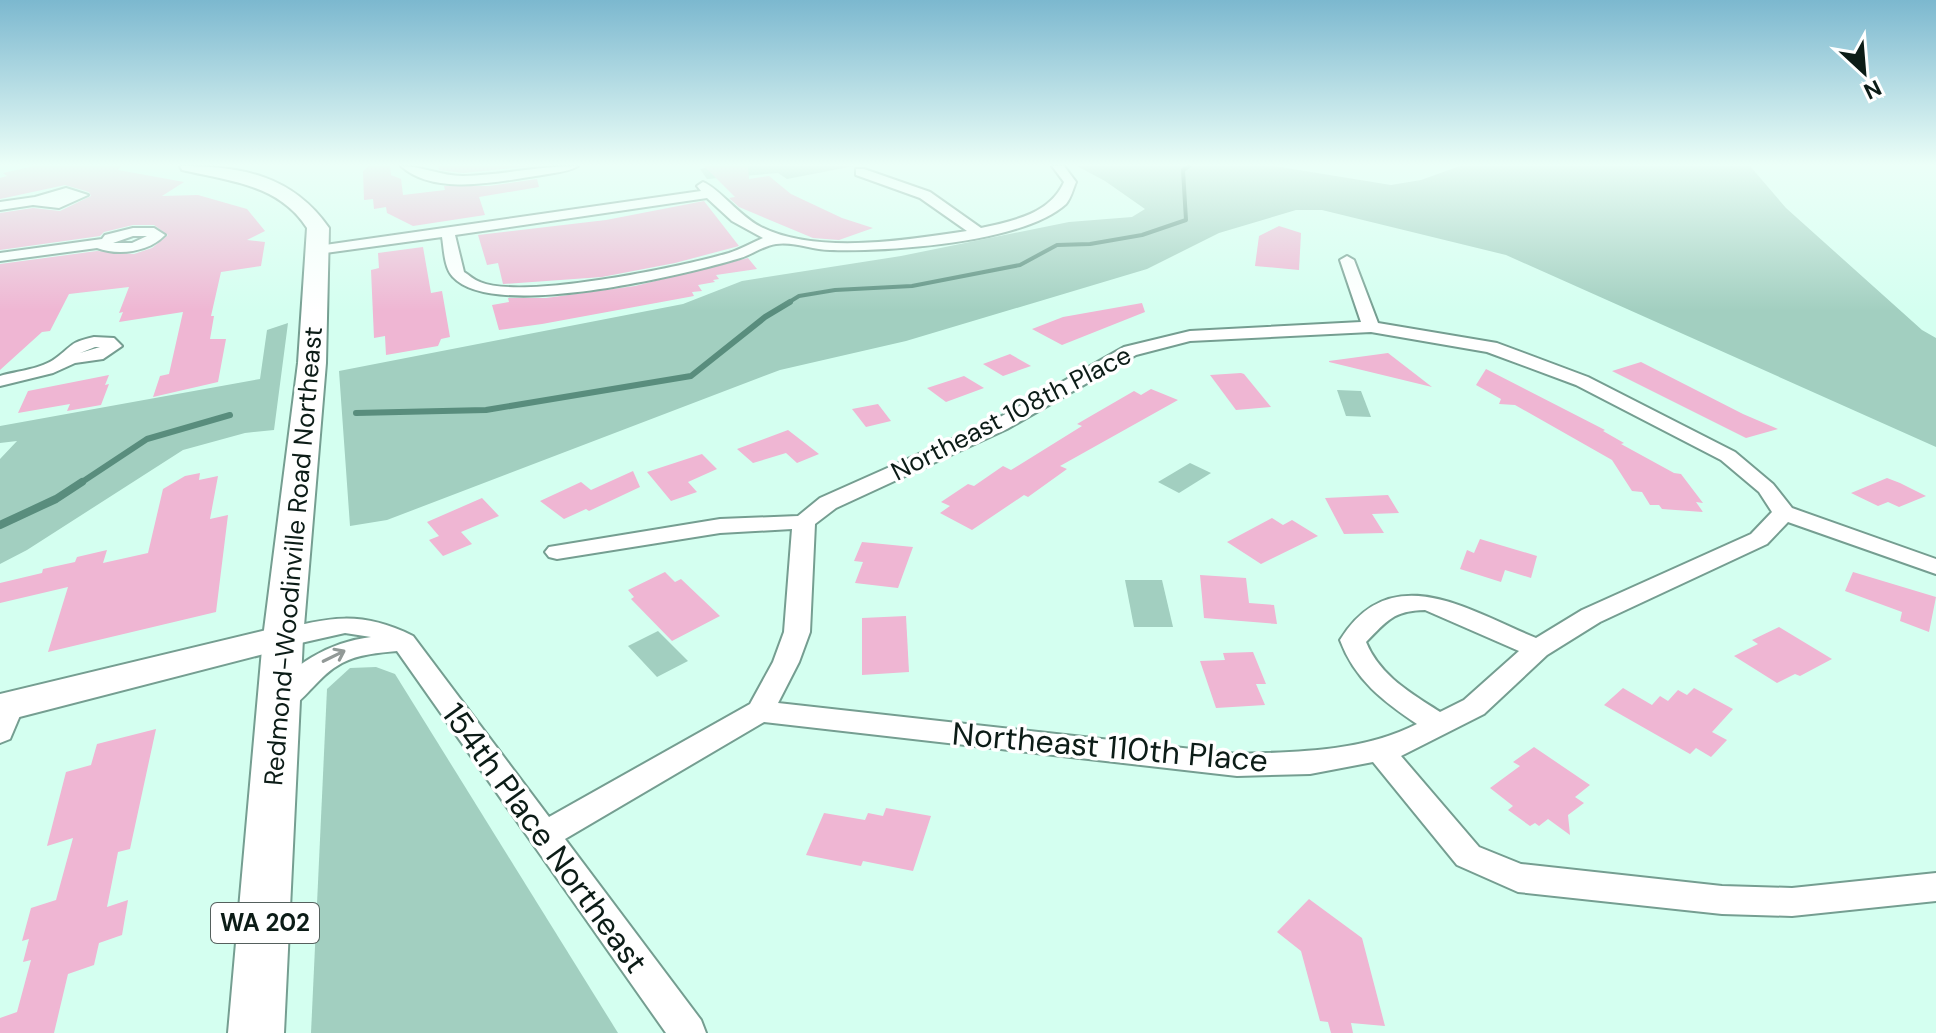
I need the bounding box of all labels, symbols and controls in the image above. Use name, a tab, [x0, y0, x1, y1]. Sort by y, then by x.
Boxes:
north arrow	[1824, 32, 1904, 112]
text: N	[1859, 73, 1886, 106]
street label: Redmond-Woodinville Road Northeast	[256, 325, 330, 787]
street label: Northeast 108th Place	[885, 338, 1137, 488]
one-way arrow	[321, 648, 345, 664]
street label: 154th Place Northeast	[433, 695, 657, 981]
street label: Northeast 110th Place	[950, 712, 1270, 782]
road number: WA 202	[211, 903, 319, 943]

